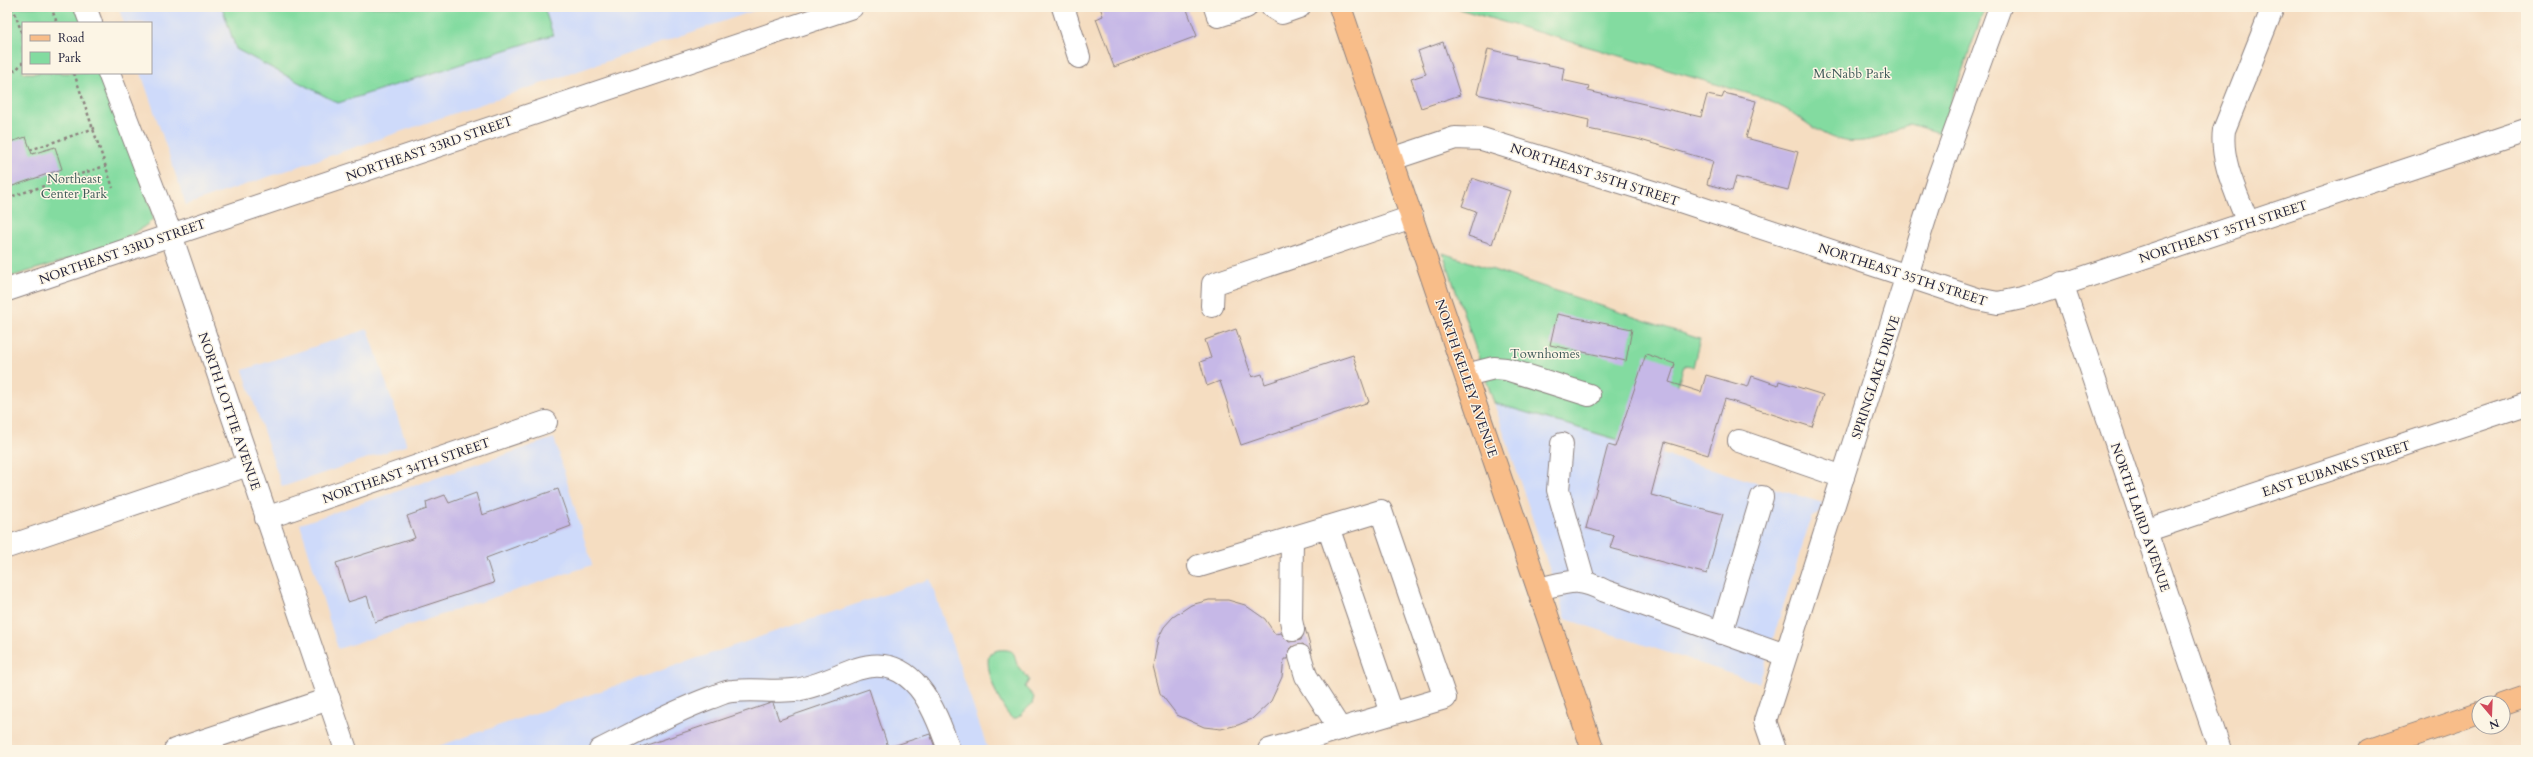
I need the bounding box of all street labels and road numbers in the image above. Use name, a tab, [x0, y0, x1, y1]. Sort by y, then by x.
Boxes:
street label: NORTHEAST 33RD STREET	[343, 112, 516, 186]
street label: NORTHEAST 35TH STREET	[1508, 139, 1682, 211]
street label: NORTHEAST 35TH STREET	[2137, 196, 2310, 268]
street label: NORTHEAST 33RD STREET	[36, 215, 209, 289]
street label: NORTHEAST 35TH STREET	[1816, 239, 1990, 311]
street label: NORTH KELLEY AVENUE	[1430, 297, 1502, 460]
street label: SPRINGLAKE DRIVE	[1847, 313, 1904, 441]
street label: NORTH LOTTIE AVENUE	[194, 330, 265, 493]
street label: NORTHEAST 34TH STREET	[320, 434, 493, 508]
street label: EAST EUBANKS STREET	[2260, 436, 2413, 501]
street label: NORTH LAIRD AVENUE	[2106, 440, 2174, 594]

